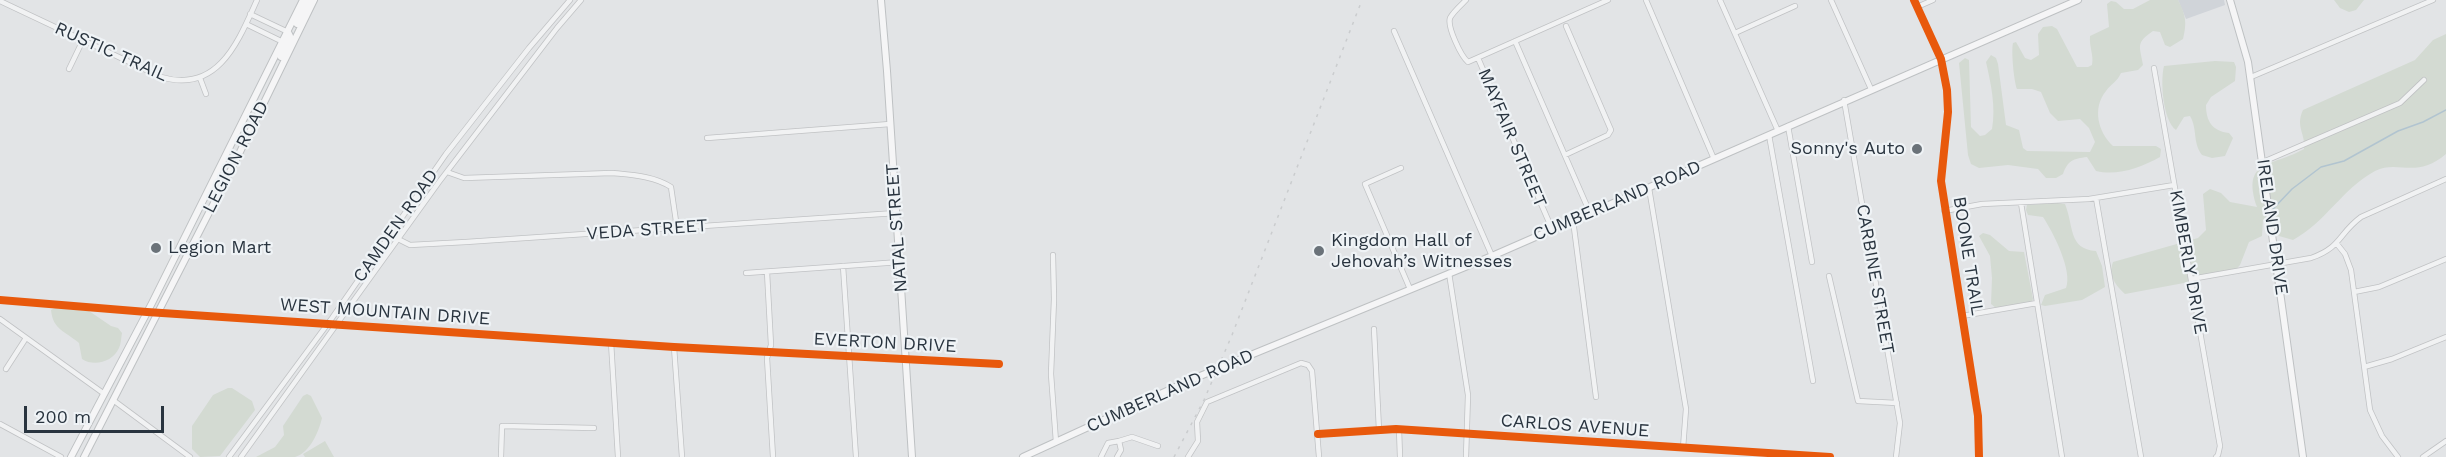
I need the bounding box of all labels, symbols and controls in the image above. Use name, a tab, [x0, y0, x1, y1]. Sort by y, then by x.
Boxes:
street label: RUSTIC TRAIL	[51, 17, 171, 87]
street label: MAYFAIR STREET	[1473, 65, 1551, 211]
street label: LEGION ROAD	[198, 97, 274, 217]
place label: Sonny's Auto	[1791, 138, 1905, 160]
marker: Sonny's Auto	[1910, 142, 1924, 156]
street label: CUMBERLAND ROAD	[1530, 156, 1704, 246]
street label: IRELAND DRIVE	[2252, 158, 2292, 296]
street label: NATAL STREET	[882, 163, 912, 293]
street label: CAMDEN ROAD	[349, 165, 443, 287]
street label: KIMBERLY DRIVE	[2165, 188, 2211, 336]
street label: BOONE TRAIL	[1948, 195, 1988, 317]
street label: CARBINE STREET	[1851, 202, 1899, 356]
street label: VEDA STREET	[586, 215, 708, 245]
place label: Kingdom Hall of Jehovah’s Witnesses	[1331, 230, 1512, 272]
place label: Legion Mart	[168, 237, 271, 259]
marker: Legion Mart	[149, 241, 163, 255]
marker: Kingdom Hall of Jehovah’s Witnesses	[1312, 244, 1326, 258]
street label: WEST MOUNTAIN DRIVE	[279, 294, 491, 330]
street label: EVERTON DRIVE	[813, 328, 957, 358]
street label: CUMBERLAND ROAD	[1083, 344, 1257, 438]
scale bar	[27, 394, 166, 432]
text: 200 m	[35, 406, 91, 427]
street label: CARLOS AVENUE	[1500, 410, 1650, 442]

